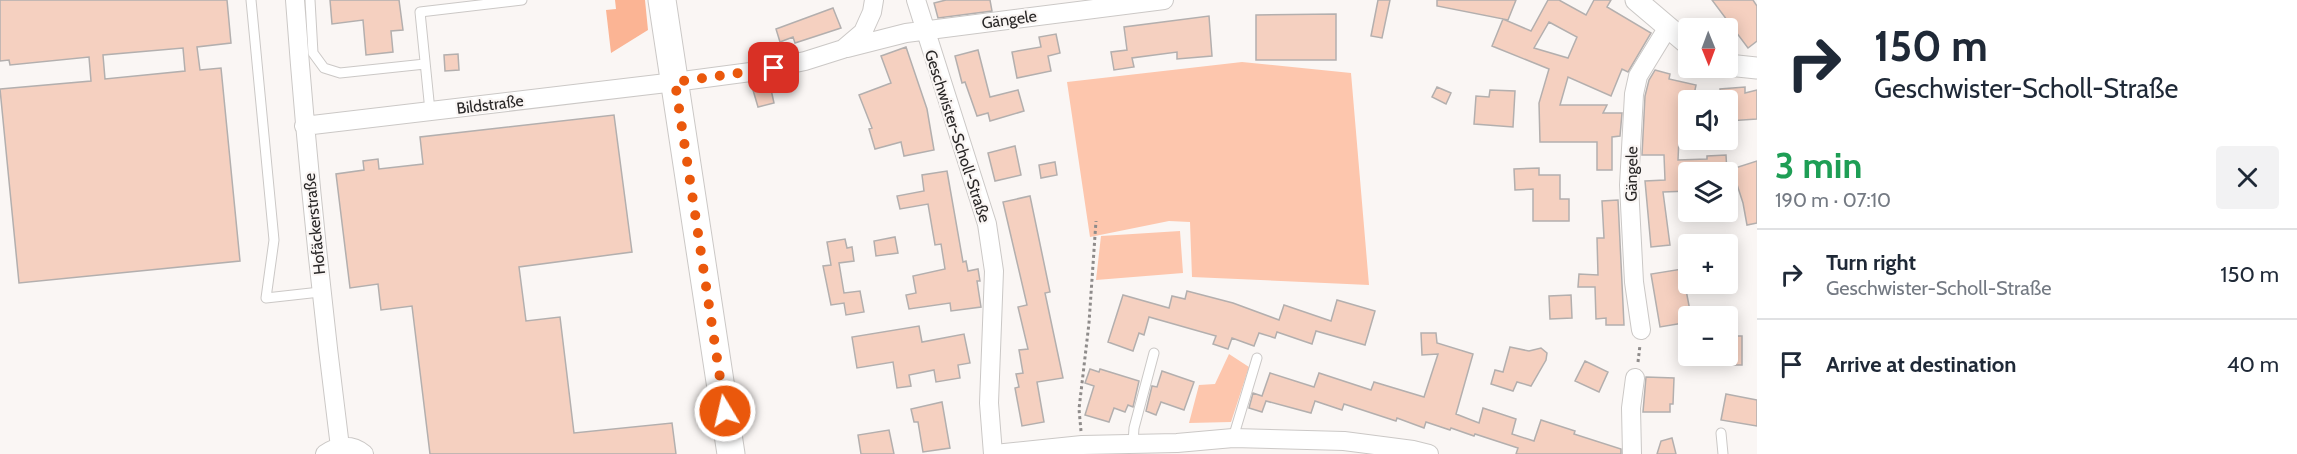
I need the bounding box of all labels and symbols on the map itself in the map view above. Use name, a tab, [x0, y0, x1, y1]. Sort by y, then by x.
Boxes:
street label: Gängele	[980, 6, 1038, 33]
north arrow	[1678, 18, 1738, 78]
pin	[748, 42, 799, 93]
street label: Geschwister-Scholl-Straße	[921, 47, 994, 225]
street label: Bildstraße	[455, 91, 525, 118]
street label: Gängele	[1622, 146, 1641, 202]
street label: Hofäckerstraße	[300, 172, 329, 276]
position arrow	[693, 379, 757, 443]

